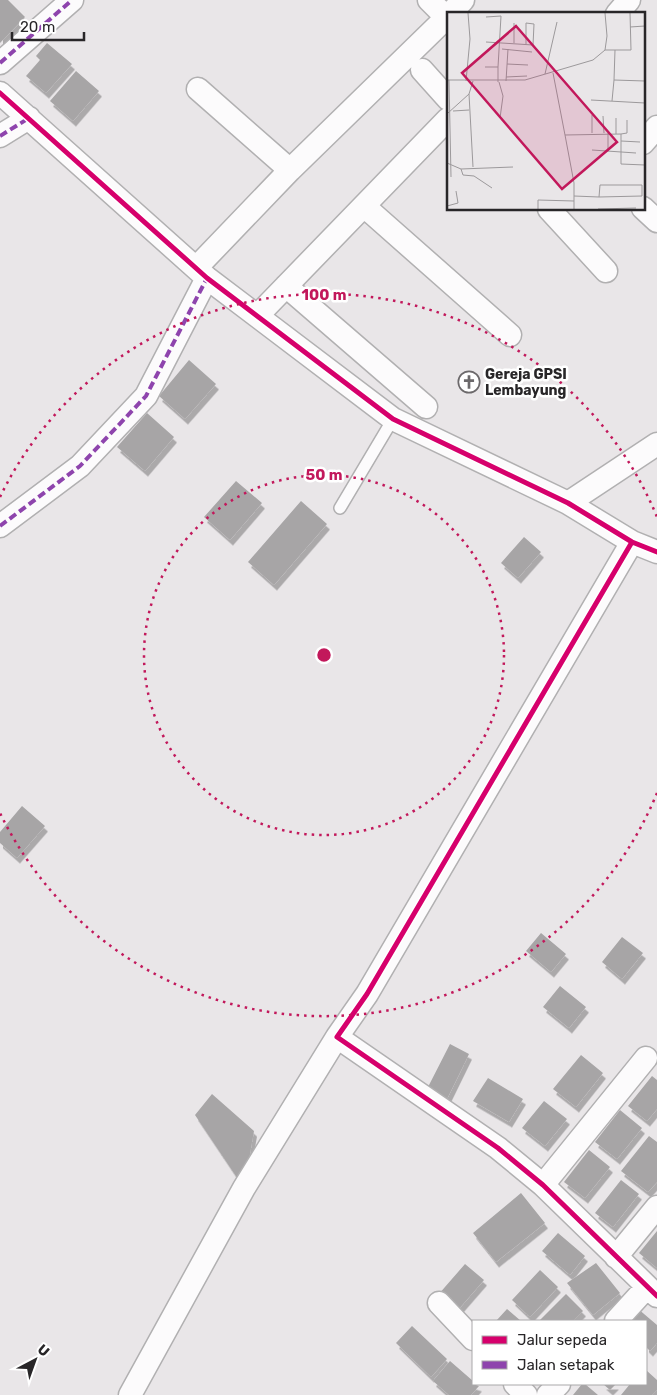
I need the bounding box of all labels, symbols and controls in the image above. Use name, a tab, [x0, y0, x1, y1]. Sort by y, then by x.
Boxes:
scale bar	[12, 10, 85, 42]
inset map	[447, 12, 644, 210]
text: 20 m	[20, 18, 55, 36]
text: 100 m	[302, 286, 346, 304]
place label: Gereja GPSI Lembayung	[485, 366, 567, 399]
church icon: Gereja GPSI Lembayung	[457, 370, 481, 394]
text: 50 m	[306, 466, 342, 484]
centre of rings	[315, 646, 333, 664]
legend	[472, 1320, 647, 1385]
text: Jalur sepeda	[517, 1331, 607, 1349]
north arrow	[10, 1335, 60, 1385]
text: U	[34, 1341, 53, 1360]
text: Jalan setapak	[517, 1356, 615, 1374]

